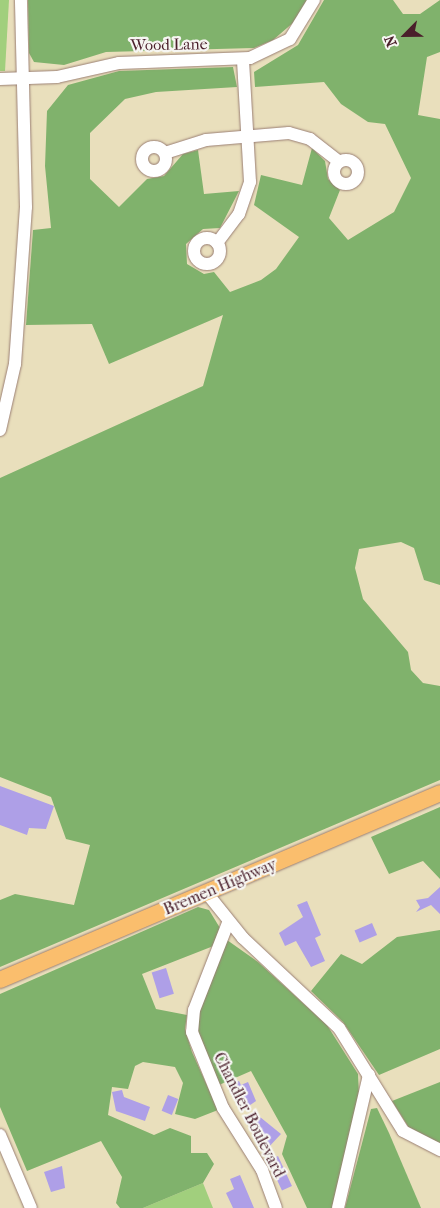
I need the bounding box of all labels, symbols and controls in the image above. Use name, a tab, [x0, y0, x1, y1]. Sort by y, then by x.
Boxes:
north arrow	[380, 10, 430, 60]
text: N	[381, 33, 401, 49]
street label: Wood Lane	[130, 35, 208, 55]
street label: Bremen Highway	[161, 855, 279, 919]
street label: Chandler Boulevard	[209, 1049, 289, 1181]

